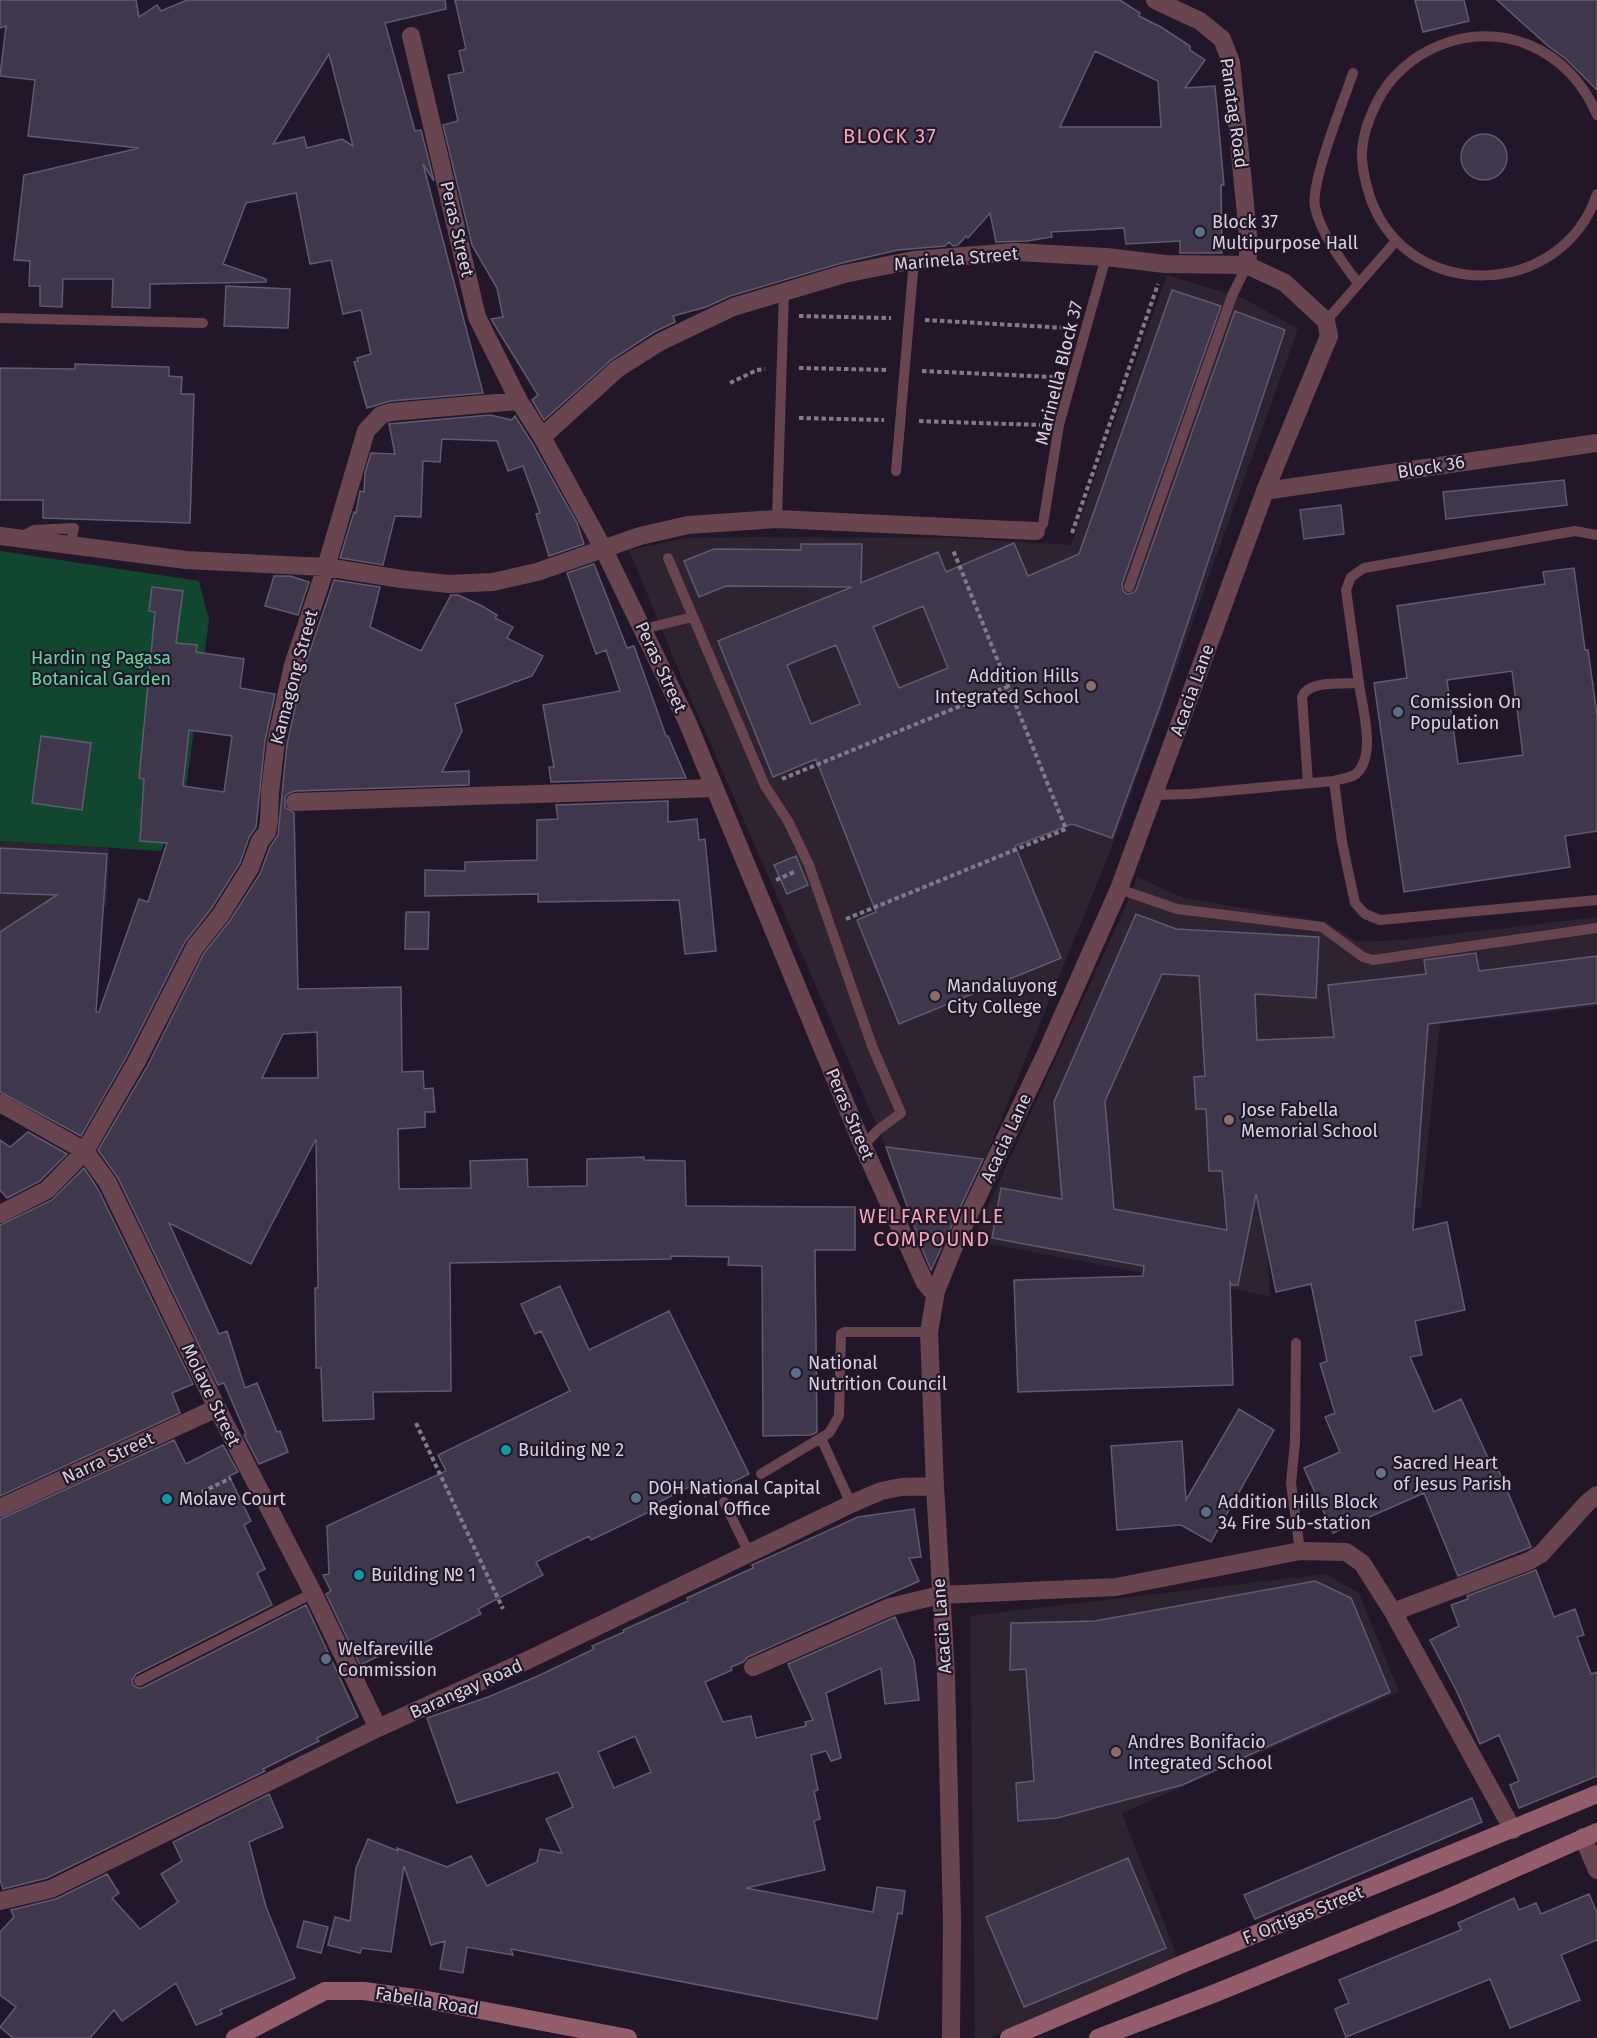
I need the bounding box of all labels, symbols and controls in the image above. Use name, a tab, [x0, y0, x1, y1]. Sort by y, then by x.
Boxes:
street label: Panatag Road	[1215, 56, 1253, 170]
district label: BLOCK 37	[843, 124, 937, 148]
street label: Peras Street	[435, 179, 479, 280]
place label: Block 37 Multipurpose Hall	[1212, 211, 1358, 254]
marker: Block 37 Multipurpose Hall	[1193, 225, 1207, 239]
street label: Marinela Street	[893, 243, 1020, 275]
street label: Marinella Block 37	[1031, 299, 1087, 447]
street label: Block 36	[1396, 451, 1466, 483]
street label: Kamagong Street	[265, 607, 323, 747]
street label: Peras Street	[630, 618, 692, 716]
street label: Acacia Lane	[1165, 641, 1219, 739]
park label: Hardin ng Pagasa Botanical Garden	[31, 647, 171, 690]
place label: Addition Hills Integrated School	[935, 665, 1079, 708]
marker: Addition Hills Integrated School	[1084, 679, 1098, 693]
place label: Comission On Population	[1410, 691, 1521, 734]
marker: Comission On Population	[1391, 705, 1405, 719]
place label: Mandaluyong City College	[947, 975, 1057, 1018]
marker: Mandaluyong City College	[928, 989, 942, 1003]
street label: Peras Street	[821, 1065, 879, 1164]
street label: Acacia Lane	[976, 1090, 1036, 1186]
place label: Jose Fabella Memorial School	[1241, 1099, 1378, 1142]
marker: Jose Fabella Memorial School	[1222, 1113, 1236, 1127]
district label: WELFAREVILLE COMPOUND	[859, 1204, 1005, 1251]
street label: Molave Street	[177, 1340, 246, 1450]
place label: National Nutrition Council	[808, 1352, 947, 1395]
marker: National Nutrition Council	[789, 1366, 803, 1380]
street label: Narra Street	[59, 1427, 158, 1489]
place label: Building № 2	[518, 1439, 624, 1461]
marker: Building № 2	[499, 1443, 513, 1457]
place label: Sacred Heart of Jesus Parish	[1393, 1452, 1512, 1495]
marker: Sacred Heart of Jesus Parish	[1374, 1466, 1388, 1480]
place label: DOH National Capital Regional Office	[648, 1477, 820, 1520]
place label: Molave Court	[179, 1488, 286, 1510]
marker: DOH National Capital Regional Office	[629, 1491, 643, 1505]
place label: Addition Hills Block 34 Fire Sub-station	[1218, 1491, 1379, 1534]
marker: Molave Court	[160, 1492, 174, 1506]
marker: Addition Hills Block 34 Fire Sub-station	[1199, 1505, 1213, 1519]
place label: Building № 1	[371, 1564, 476, 1586]
marker: Building № 1	[352, 1568, 366, 1582]
street label: Acacia Lane	[928, 1577, 956, 1675]
place label: Welfareville Commission	[338, 1638, 437, 1681]
marker: Welfareville Commission	[319, 1652, 333, 1666]
street label: Barangay Road	[406, 1654, 526, 1724]
place label: Andres Bonifacio Integrated School	[1128, 1731, 1272, 1774]
marker: Andres Bonifacio Integrated School	[1109, 1745, 1123, 1759]
street label: F. Ortigas Street	[1239, 1881, 1367, 1949]
street label: Fabella Road	[374, 1982, 480, 2020]

